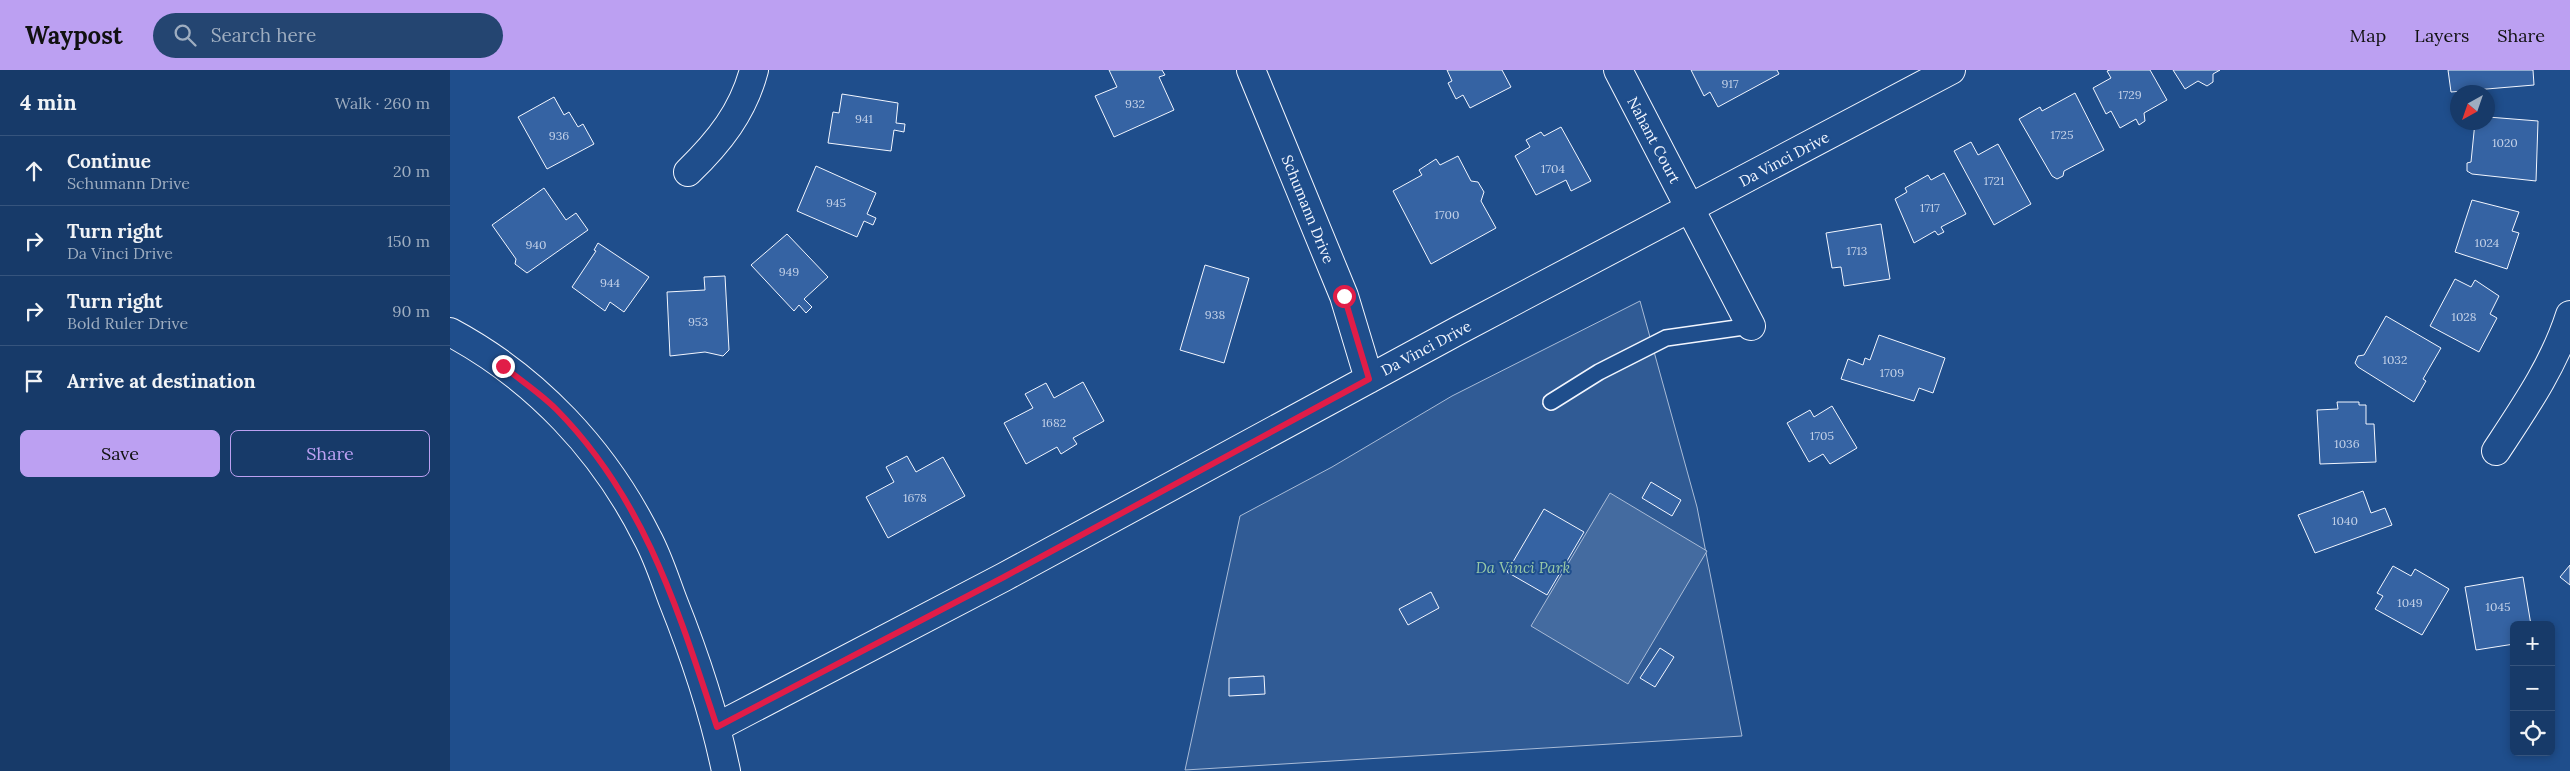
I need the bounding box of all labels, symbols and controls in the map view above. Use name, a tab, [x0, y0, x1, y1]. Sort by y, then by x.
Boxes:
search box	[153, 13, 503, 58]
text: Waypost	[25, 20, 123, 51]
icon: search	[171, 21, 199, 49]
text: Search here	[211, 23, 316, 47]
text: Map	[2350, 24, 2386, 47]
text: Layers	[2414, 24, 2469, 47]
text: Share	[2497, 24, 2545, 47]
house number: 917	[1722, 76, 1739, 91]
north arrow	[2450, 85, 2495, 130]
house number: 1729	[2118, 87, 2142, 102]
text: 4 min	[20, 89, 77, 116]
text: Walk · 260 m	[335, 93, 430, 113]
street label: Nahant Court	[1623, 94, 1685, 187]
house number: 932	[1125, 96, 1145, 111]
house number: 941	[855, 111, 873, 126]
street label: Da Vinci Drive	[1736, 127, 1832, 191]
house number: 1725	[2051, 127, 2073, 142]
house number: 936	[549, 128, 569, 143]
house number: 1020	[2492, 135, 2518, 150]
text: Continue	[67, 149, 151, 173]
street label: Schumann Drive	[1278, 152, 1338, 266]
icon: ahead	[20, 157, 48, 185]
text: 20 m	[393, 161, 430, 181]
house number: 1704	[1541, 161, 1565, 176]
text: Schumann Drive	[67, 173, 190, 193]
house number: 1721	[1984, 173, 2004, 188]
house number: 945	[826, 195, 846, 210]
house number: 1717	[1920, 200, 1940, 215]
house number: 1700	[1435, 207, 1459, 222]
text: Turn right	[67, 219, 163, 243]
icon: right	[20, 227, 48, 255]
text: 150 m	[387, 231, 430, 251]
house number: 1024	[2475, 235, 2500, 250]
house number: 940	[526, 237, 546, 252]
text: Da Vinci Drive	[67, 243, 173, 263]
house number: 1713	[1847, 243, 1868, 258]
house number: 949	[779, 264, 799, 279]
house number: 944	[600, 275, 620, 290]
route start	[1333, 285, 1356, 308]
text: Turn right	[67, 289, 163, 313]
icon: right	[20, 297, 48, 325]
text: 90 m	[392, 301, 430, 321]
house number: 938	[1205, 307, 1225, 322]
house number: 1028	[2452, 309, 2477, 324]
text: Bold Ruler Drive	[67, 313, 188, 333]
house number: 953	[688, 314, 708, 329]
street label: Da Vinci Drive	[1378, 316, 1474, 380]
house number: 1032	[2383, 352, 2407, 367]
route end	[492, 355, 515, 378]
house number: 1709	[1880, 365, 1904, 380]
icon: arrive	[20, 367, 48, 395]
text: Arrive at destination	[67, 369, 256, 393]
house number: 1682	[1042, 415, 1066, 430]
house number: 1705	[1810, 428, 1834, 443]
button: Save	[20, 430, 220, 477]
button: Share	[230, 430, 430, 477]
house number: 1036	[2334, 436, 2360, 451]
house number: 1678	[903, 490, 927, 505]
house number: 1040	[2332, 513, 2358, 528]
park label: Da Vinci Park	[1476, 558, 1570, 577]
house number: 1049	[2397, 595, 2423, 610]
house number: 1045	[2486, 599, 2510, 614]
map controls	[2510, 621, 2555, 756]
button: +	[2510, 621, 2555, 666]
button: −	[2510, 666, 2555, 711]
button: locate	[2510, 711, 2555, 756]

